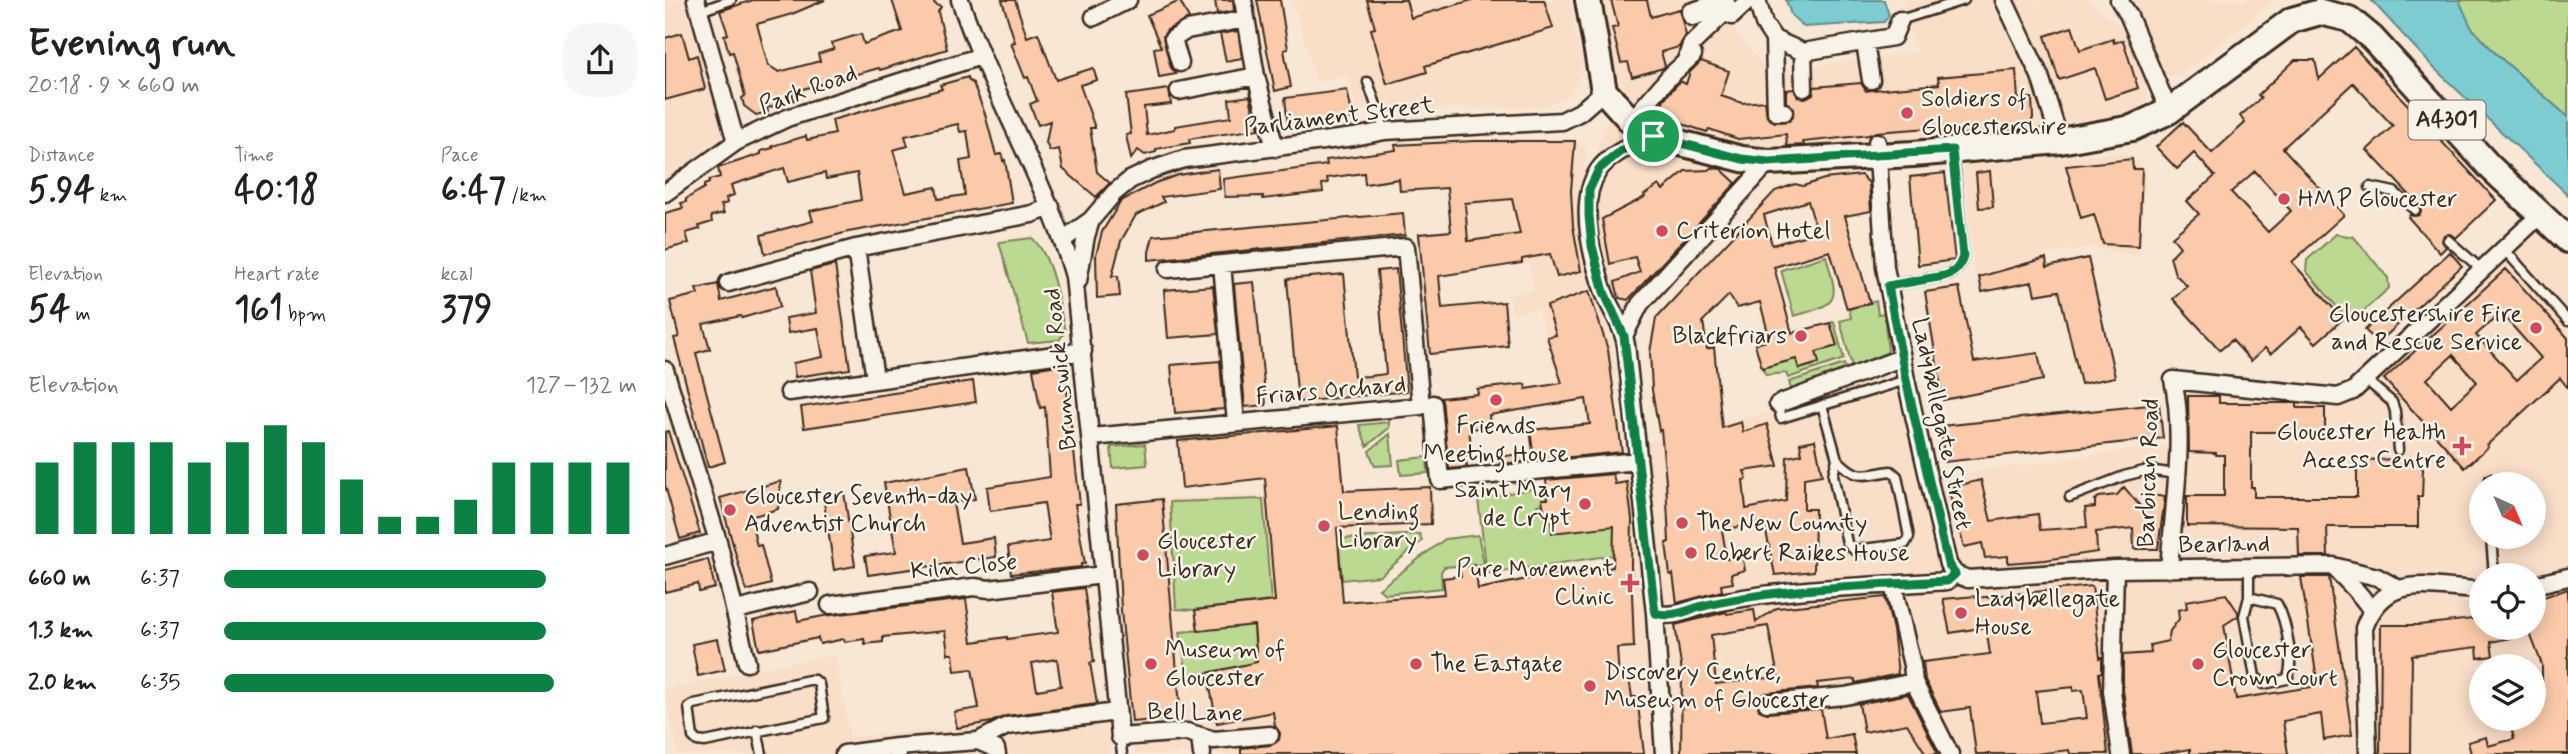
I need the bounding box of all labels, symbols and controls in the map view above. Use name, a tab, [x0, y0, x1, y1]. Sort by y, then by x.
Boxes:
text: Evening run	[28, 20, 235, 69]
button: share	[563, 23, 637, 97]
street label: Park Road	[755, 58, 861, 122]
text: 20:18 · 9 × 660 m	[28, 71, 200, 101]
place label: Soldiers of Gloucestershire	[1921, 84, 2067, 143]
street label: Parliament Street	[1242, 90, 1436, 144]
road number: A4301	[2409, 100, 2485, 140]
marker: Soldiers of Gloucestershire	[1899, 105, 1915, 121]
pin	[1623, 106, 1683, 166]
icon: arrive	[1634, 117, 1672, 155]
text: Distance	[28, 143, 95, 168]
text: Time	[234, 143, 274, 168]
text: Pace	[441, 143, 478, 168]
text: 5.94	[28, 168, 95, 214]
text: 40:18	[234, 168, 319, 214]
text: 6:47	[441, 168, 506, 214]
text: km	[95, 183, 128, 208]
text: /km	[506, 183, 547, 208]
place label: HMP Gloucester	[2298, 184, 2458, 215]
marker: HMP Gloucester	[2276, 191, 2292, 207]
place label: Criterion Hotel	[1676, 216, 1830, 247]
marker: Criterion Hotel	[1654, 223, 1670, 239]
text: Elevation	[28, 262, 103, 287]
text: Heart rate	[234, 262, 320, 287]
text: kcal	[441, 262, 473, 287]
street label: Brunswick Road	[1037, 286, 1085, 452]
text: 54	[28, 287, 70, 333]
text: 161	[234, 287, 283, 333]
text: 379	[441, 287, 493, 333]
place label: Gloucestershire Fire and Rescue Service	[2328, 299, 2522, 358]
text: m	[70, 302, 91, 327]
text: bpm	[283, 302, 326, 327]
street label: Ladybellegate Street	[1901, 315, 1979, 533]
marker: Gloucestershire Fire and Rescue Service	[2528, 320, 2544, 336]
place label: Blackfriars	[1672, 321, 1787, 352]
marker: Blackfriars	[1793, 328, 1809, 344]
street label: Friars Orchard	[1255, 369, 1407, 413]
text: Elevation	[28, 371, 119, 401]
text: 127–132 m	[526, 371, 637, 401]
marker: Friends Meeting House	[1488, 392, 1504, 408]
street label: Barbican Road	[2131, 398, 2167, 548]
place label: Friends Meeting House	[1423, 411, 1569, 473]
place label: Gloucester Health Access Centre	[2276, 417, 2446, 476]
marker: Gloucester Health Access Centre	[2452, 436, 2472, 456]
north arrow	[2469, 472, 2546, 550]
map controls	[2469, 472, 2546, 731]
place label: Saint Mary de Crypt	[1454, 475, 1571, 534]
place label: Gloucester Seventh-day Adventist Church	[744, 481, 972, 540]
marker: Saint Mary de Crypt	[1577, 496, 1593, 512]
place label: Lending Library	[1338, 497, 1420, 556]
marker: Gloucester Seventh-day Adventist Church	[722, 502, 738, 518]
place label: The New County	[1696, 508, 1867, 539]
marker: The New County	[1674, 515, 1690, 531]
marker: Lending Library	[1316, 518, 1332, 534]
place label: Gloucester Library	[1157, 526, 1257, 585]
street label: Bearland	[2178, 529, 2270, 561]
place label: Robert Raikes House	[1705, 538, 1910, 569]
marker: Robert Raikes House	[1683, 545, 1699, 561]
street label: Kiln Close	[909, 547, 1019, 587]
marker: Gloucester Library	[1135, 547, 1151, 563]
place label: Pure Movement Clinic	[1456, 554, 1614, 613]
button: locate	[2469, 563, 2546, 640]
text: 660 m	[28, 564, 91, 594]
text: 6:37	[140, 564, 180, 594]
marker: Pure Movement Clinic	[1620, 573, 1640, 593]
place label: Ladybellegate House	[1975, 584, 2120, 643]
marker: Ladybellegate House	[1953, 605, 1969, 621]
text: 1.3 km	[28, 616, 93, 646]
text: 6:37	[140, 616, 180, 646]
place label: Museum of Gloucester	[1165, 635, 1285, 694]
place label: Gloucester Crown Court	[2212, 635, 2338, 694]
place label: The Eastgate	[1430, 649, 1562, 680]
button: layers	[2469, 654, 2546, 731]
marker: Museum of Gloucester	[1143, 656, 1159, 672]
marker: The Eastgate	[1408, 656, 1424, 672]
marker: Gloucester Crown Court	[2190, 656, 2206, 672]
place label: Discovery Centre, Museum of Gloucester	[1604, 657, 1830, 716]
text: 2.0 km	[28, 668, 97, 698]
text: 6:35	[140, 668, 181, 698]
marker: Discovery Centre, Museum of Gloucester	[1582, 678, 1598, 694]
street label: Bell Lane	[1147, 697, 1243, 729]

